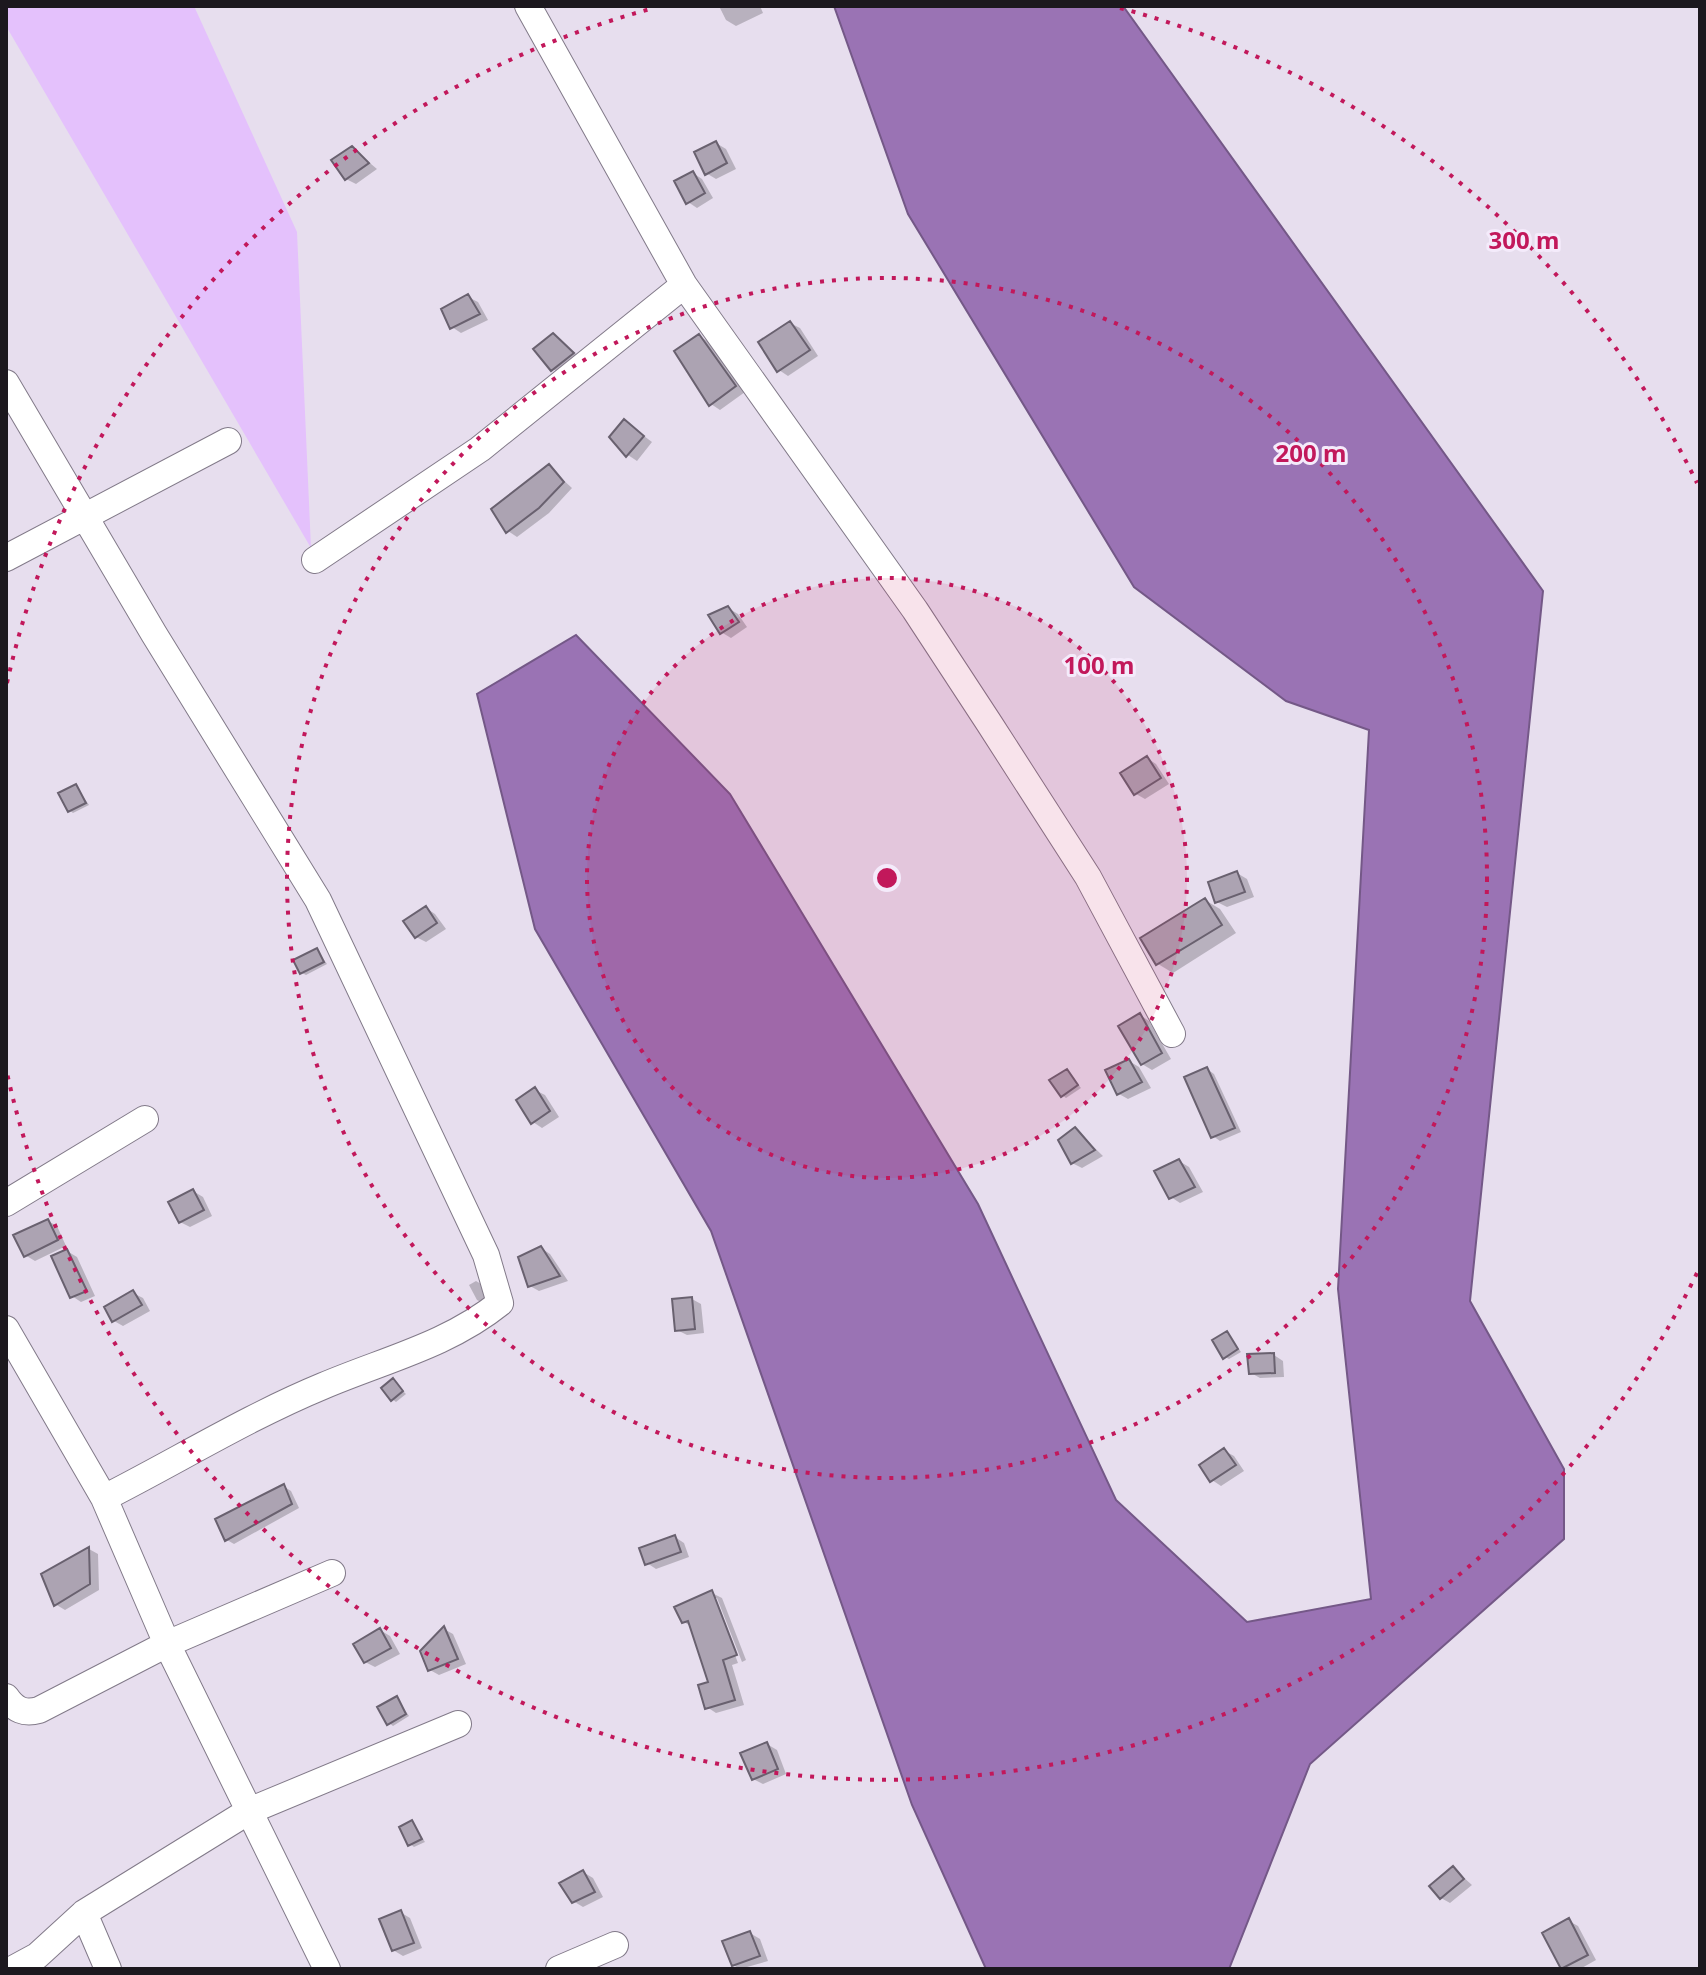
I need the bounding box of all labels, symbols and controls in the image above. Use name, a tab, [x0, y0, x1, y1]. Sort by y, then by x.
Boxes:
text: 300 m	[1489, 223, 1559, 256]
text: 200 m	[1276, 436, 1346, 469]
text: 100 m	[1064, 648, 1134, 681]
centre of rings	[873, 864, 901, 892]

